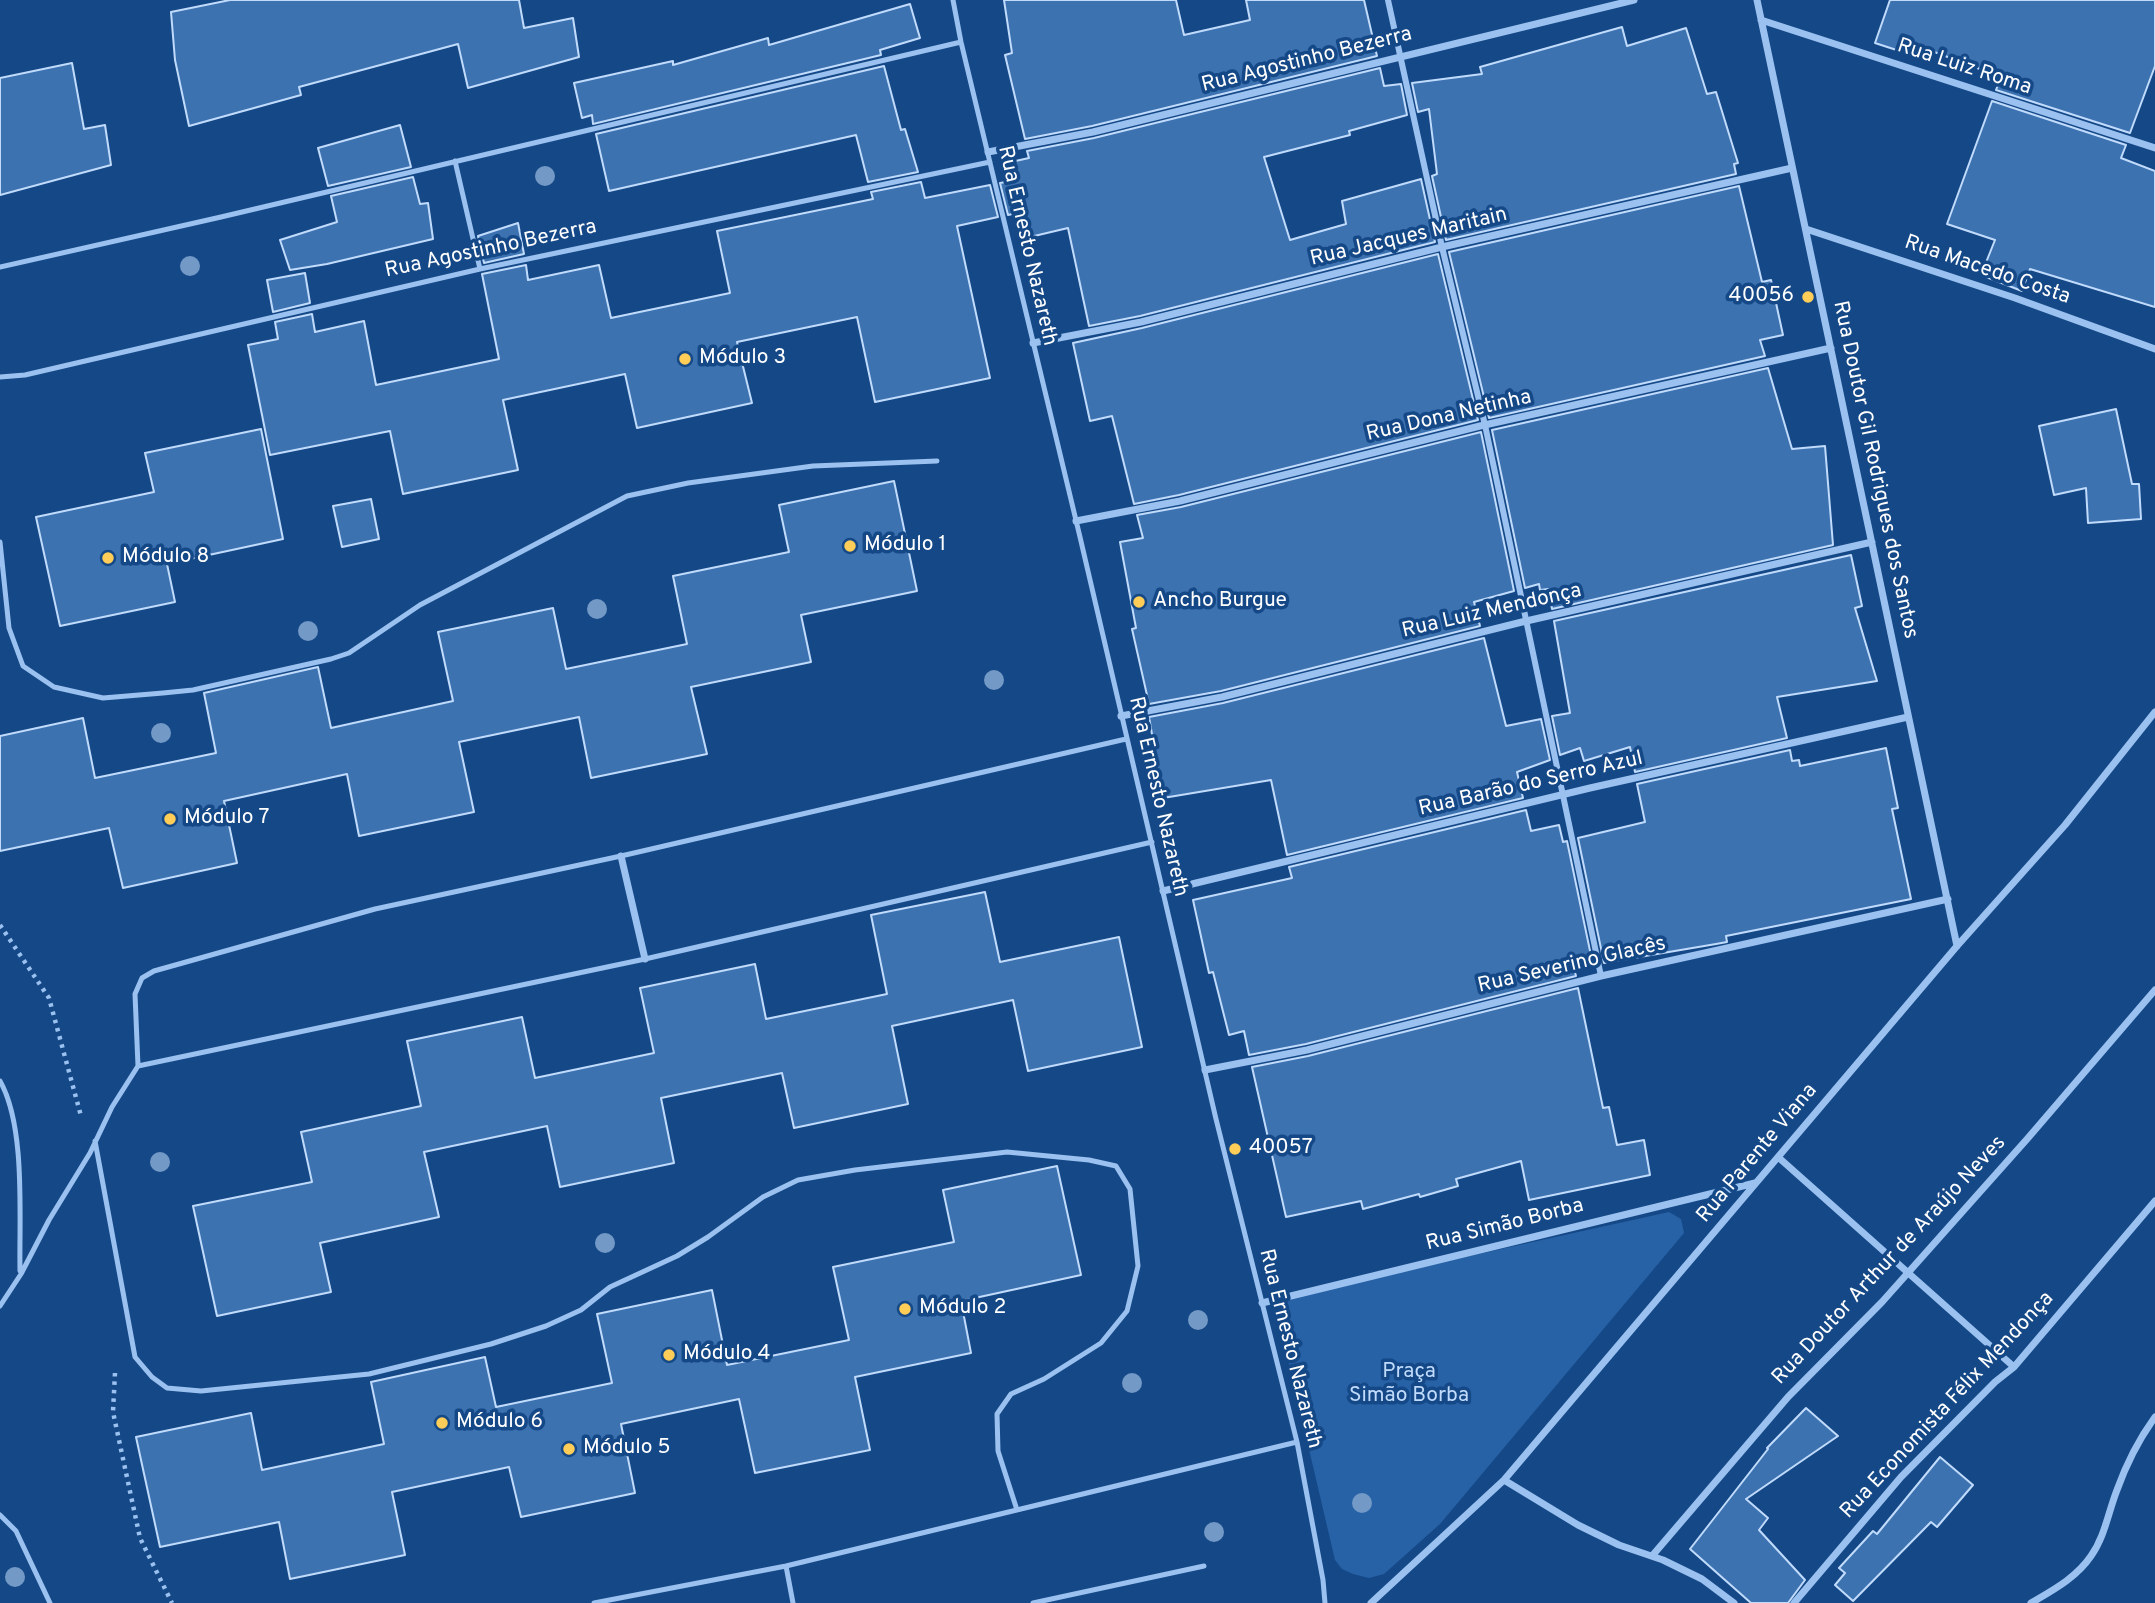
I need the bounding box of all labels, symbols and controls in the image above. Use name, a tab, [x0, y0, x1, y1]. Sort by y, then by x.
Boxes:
street label: Rua Agostinho Bezerra	[1199, 23, 1415, 99]
street label: Rua Luiz Roma	[1894, 34, 2034, 102]
street label: Rua Ernesto Nazareth	[991, 143, 1061, 349]
street label: Rua Jacques Maritain	[1308, 203, 1510, 273]
street label: Rua Agostinho Bezerra	[383, 215, 599, 285]
street label: Rua Macedo Costa	[1901, 231, 2073, 311]
place label: 40056	[1729, 284, 1794, 310]
marker: 40056	[1800, 289, 1816, 305]
street label: Rua Doutor Gil Rodrigues dos Santos	[1826, 299, 1922, 641]
place label: Módulo 3	[699, 346, 786, 372]
marker: Módulo 3	[677, 351, 693, 367]
street label: Rua Dona Netinha	[1364, 386, 1534, 448]
place label: Módulo 1	[864, 533, 946, 559]
marker: Módulo 1	[842, 538, 858, 554]
place label: Módulo 8	[122, 545, 209, 571]
marker: Módulo 8	[100, 550, 116, 566]
street label: Rua Luiz Mendonça	[1400, 579, 1584, 645]
place label: Ancho Burgue	[1153, 589, 1287, 615]
marker: Ancho Burgue	[1131, 594, 1147, 610]
street label: Rua Ernesto Nazareth	[1122, 694, 1192, 900]
street label: Rua Barão do Serro Azul	[1417, 747, 1645, 823]
place label: Módulo 7	[184, 806, 269, 832]
marker: Módulo 7	[162, 811, 178, 827]
street label: Rua Severino Glacês	[1476, 932, 1668, 1000]
street label: Rua Parente Viana	[1693, 1079, 1823, 1229]
street label: Rua Doutor Arthur de Araújo Neves	[1768, 1131, 2012, 1391]
place label: 40057	[1249, 1136, 1313, 1162]
marker: 40057	[1227, 1141, 1243, 1157]
street label: Rua Simão Borba	[1423, 1194, 1587, 1258]
street label: Rua Ernesto Nazareth	[1252, 1247, 1326, 1451]
street label: Rua Economista Félix Mendonça	[1836, 1287, 2060, 1525]
place label: Módulo 2	[919, 1296, 1006, 1322]
marker: Módulo 2	[897, 1301, 913, 1317]
place label: Módulo 4	[683, 1342, 770, 1368]
marker: Módulo 4	[661, 1347, 677, 1363]
park label: Praça Simão Borba	[1349, 1360, 1469, 1410]
place label: Módulo 6	[456, 1410, 543, 1436]
marker: Módulo 6	[434, 1415, 450, 1431]
place label: Módulo 5	[583, 1436, 670, 1462]
marker: Módulo 5	[561, 1441, 577, 1457]

